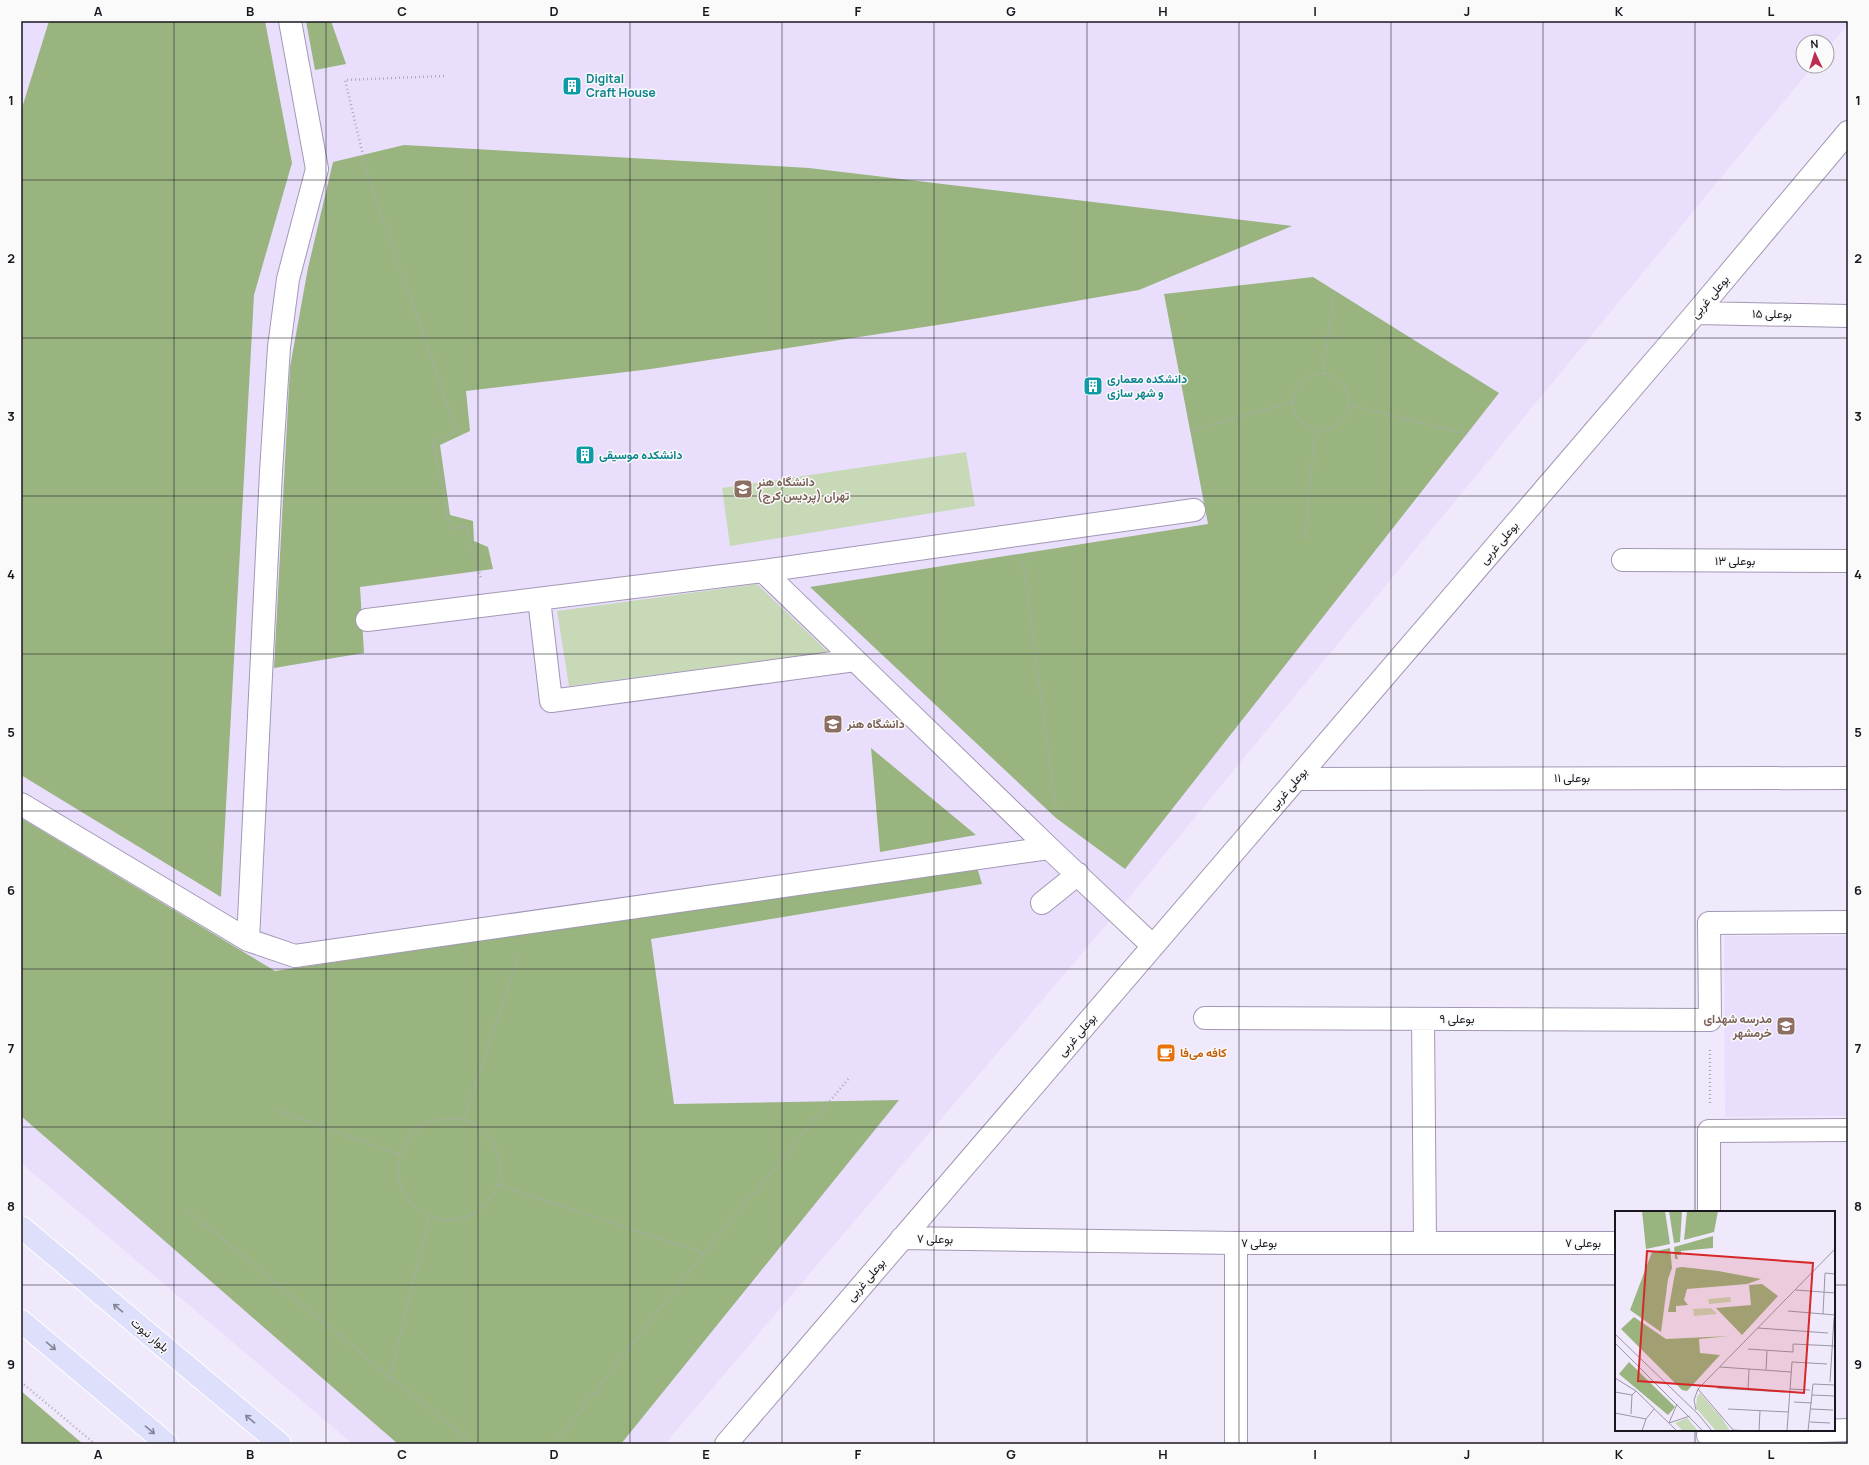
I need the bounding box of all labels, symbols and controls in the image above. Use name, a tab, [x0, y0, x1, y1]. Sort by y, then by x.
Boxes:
text: A	[94, 2, 103, 20]
text: B	[246, 2, 254, 20]
text: C	[397, 2, 407, 20]
text: D	[549, 2, 559, 20]
text: E	[702, 2, 710, 20]
text: F	[855, 2, 862, 20]
text: G	[1006, 2, 1016, 20]
text: H	[1158, 2, 1168, 20]
text: I	[1313, 2, 1317, 20]
text: J	[1464, 2, 1470, 20]
text: K	[1615, 2, 1624, 20]
text: L	[1768, 2, 1775, 20]
north arrow	[1795, 34, 1835, 74]
text: N	[1810, 36, 1819, 51]
place label: Digital Craft House	[586, 70, 656, 101]
building icon: Digital Craft House	[561, 75, 583, 97]
text: 1	[8, 91, 14, 109]
text: 1	[1855, 91, 1861, 109]
text: 2	[7, 249, 15, 267]
text: 2	[1854, 249, 1862, 267]
street label: بوعلی غربی	[1686, 271, 1733, 322]
street label: بوعلی ۱۵	[1752, 305, 1792, 322]
place label: دانشکده معماری و شهر سازی	[1107, 370, 1187, 401]
building icon: دانشکده معماری و شهر سازی	[1082, 375, 1104, 397]
text: 3	[7, 407, 15, 425]
text: 3	[1854, 407, 1862, 425]
building icon: دانشکده موسیقی	[574, 444, 596, 466]
place label: دانشکده موسیقی	[599, 446, 682, 463]
place label: دانشگاه هنر تهران (پردیس کرج)	[756, 473, 849, 504]
school or university icon: دانشگاه هنر تهران (پردیس کرج)	[732, 478, 754, 500]
street label: بوعلی غربی	[1475, 517, 1522, 568]
street label: بوعلی ۱۳	[1715, 552, 1755, 569]
text: 4	[7, 565, 15, 583]
text: 4	[1854, 565, 1862, 583]
school or university icon: دانشگاه هنر	[822, 713, 844, 735]
place label: دانشگاه هنر	[846, 715, 905, 732]
text: 5	[7, 723, 15, 741]
text: 5	[1854, 723, 1862, 741]
street label: بوعلی غربی	[1264, 763, 1311, 814]
street label: بوعلی ۱۱	[1554, 769, 1590, 786]
text: 6	[7, 881, 15, 899]
text: 6	[1854, 881, 1862, 899]
street label: بوعلی غربی	[1053, 1009, 1100, 1060]
street label: بوعلی ۹	[1440, 1010, 1474, 1027]
place label: مدرسه شهدای خرمشهر	[1703, 1010, 1772, 1041]
school or university icon: مدرسه شهدای خرمشهر	[1775, 1015, 1797, 1037]
text: 7	[8, 1039, 15, 1057]
text: 7	[1855, 1039, 1862, 1057]
cafe icon: کافه می‌فا	[1155, 1042, 1177, 1064]
place label: کافه می‌فا	[1180, 1044, 1227, 1061]
text: 8	[7, 1197, 15, 1215]
text: 8	[1854, 1197, 1862, 1215]
inset map	[1615, 1211, 1835, 1431]
street label: بوعلی ۷	[917, 1230, 953, 1247]
street label: بوعلی ۷	[1241, 1234, 1277, 1251]
street label: بوعلی ۷	[1565, 1234, 1601, 1251]
street label: بوعلی غربی	[842, 1254, 889, 1305]
one-way arrow	[113, 1304, 124, 1313]
street label: بلوار نبوت	[127, 1314, 173, 1356]
one-way arrow	[46, 1342, 56, 1351]
text: 9	[7, 1355, 15, 1373]
text: 9	[1854, 1355, 1862, 1373]
one-way arrow	[245, 1414, 255, 1423]
one-way arrow	[145, 1425, 156, 1434]
text: A	[94, 1445, 103, 1463]
text: B	[246, 1445, 254, 1463]
text: C	[397, 1445, 407, 1463]
text: D	[549, 1445, 559, 1463]
text: E	[702, 1445, 710, 1463]
text: F	[855, 1445, 862, 1463]
text: G	[1006, 1445, 1016, 1463]
text: H	[1158, 1445, 1168, 1463]
text: I	[1313, 1445, 1317, 1463]
text: J	[1464, 1445, 1470, 1463]
text: K	[1615, 1445, 1624, 1463]
text: L	[1768, 1445, 1775, 1463]

